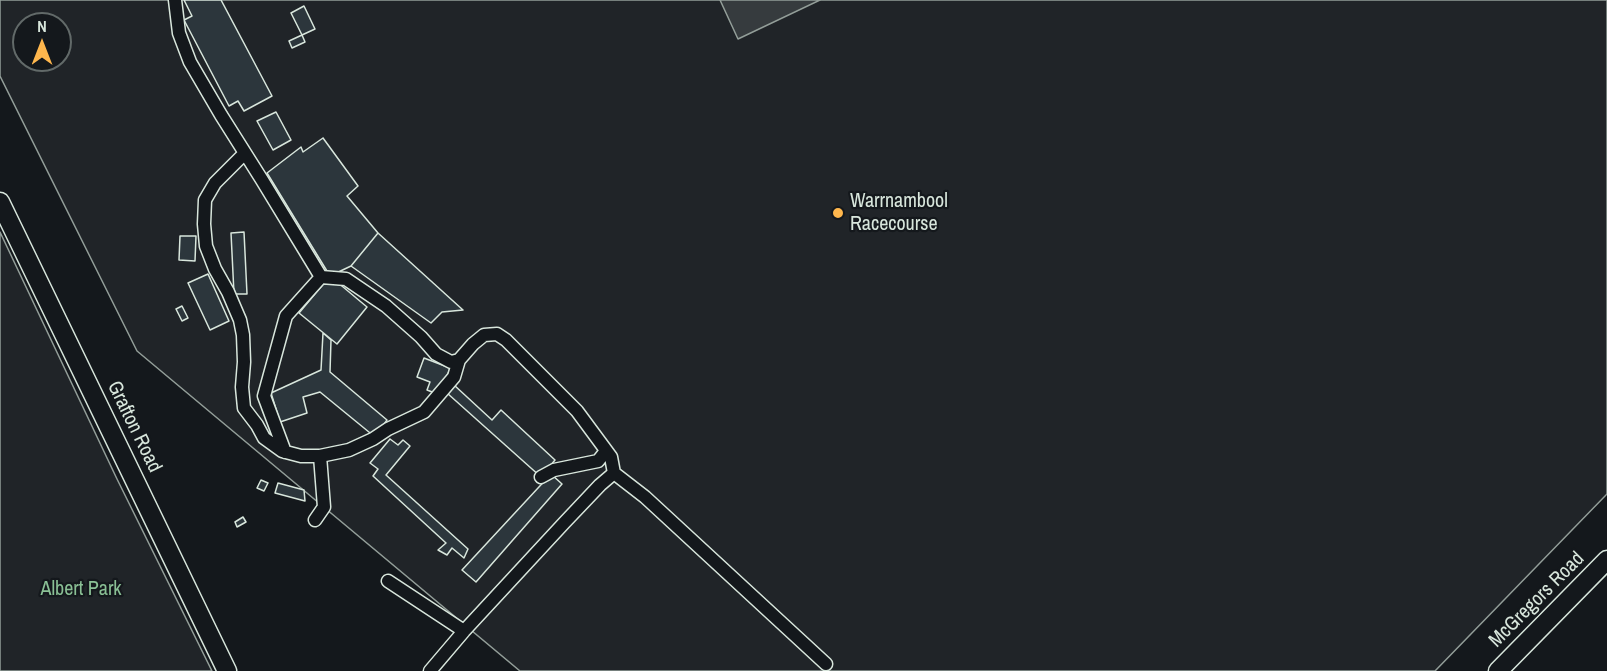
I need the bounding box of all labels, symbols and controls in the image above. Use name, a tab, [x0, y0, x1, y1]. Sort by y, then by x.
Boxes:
north arrow	[12, 12, 72, 72]
text: N	[37, 15, 47, 37]
place label: Warrnambool Racecourse	[850, 190, 948, 237]
marker: Warrnambool Racecourse	[831, 206, 845, 220]
street label: Grafton Road	[102, 377, 166, 477]
street label: McGregors Road	[1484, 547, 1590, 653]
park label: Albert Park	[40, 578, 122, 602]

